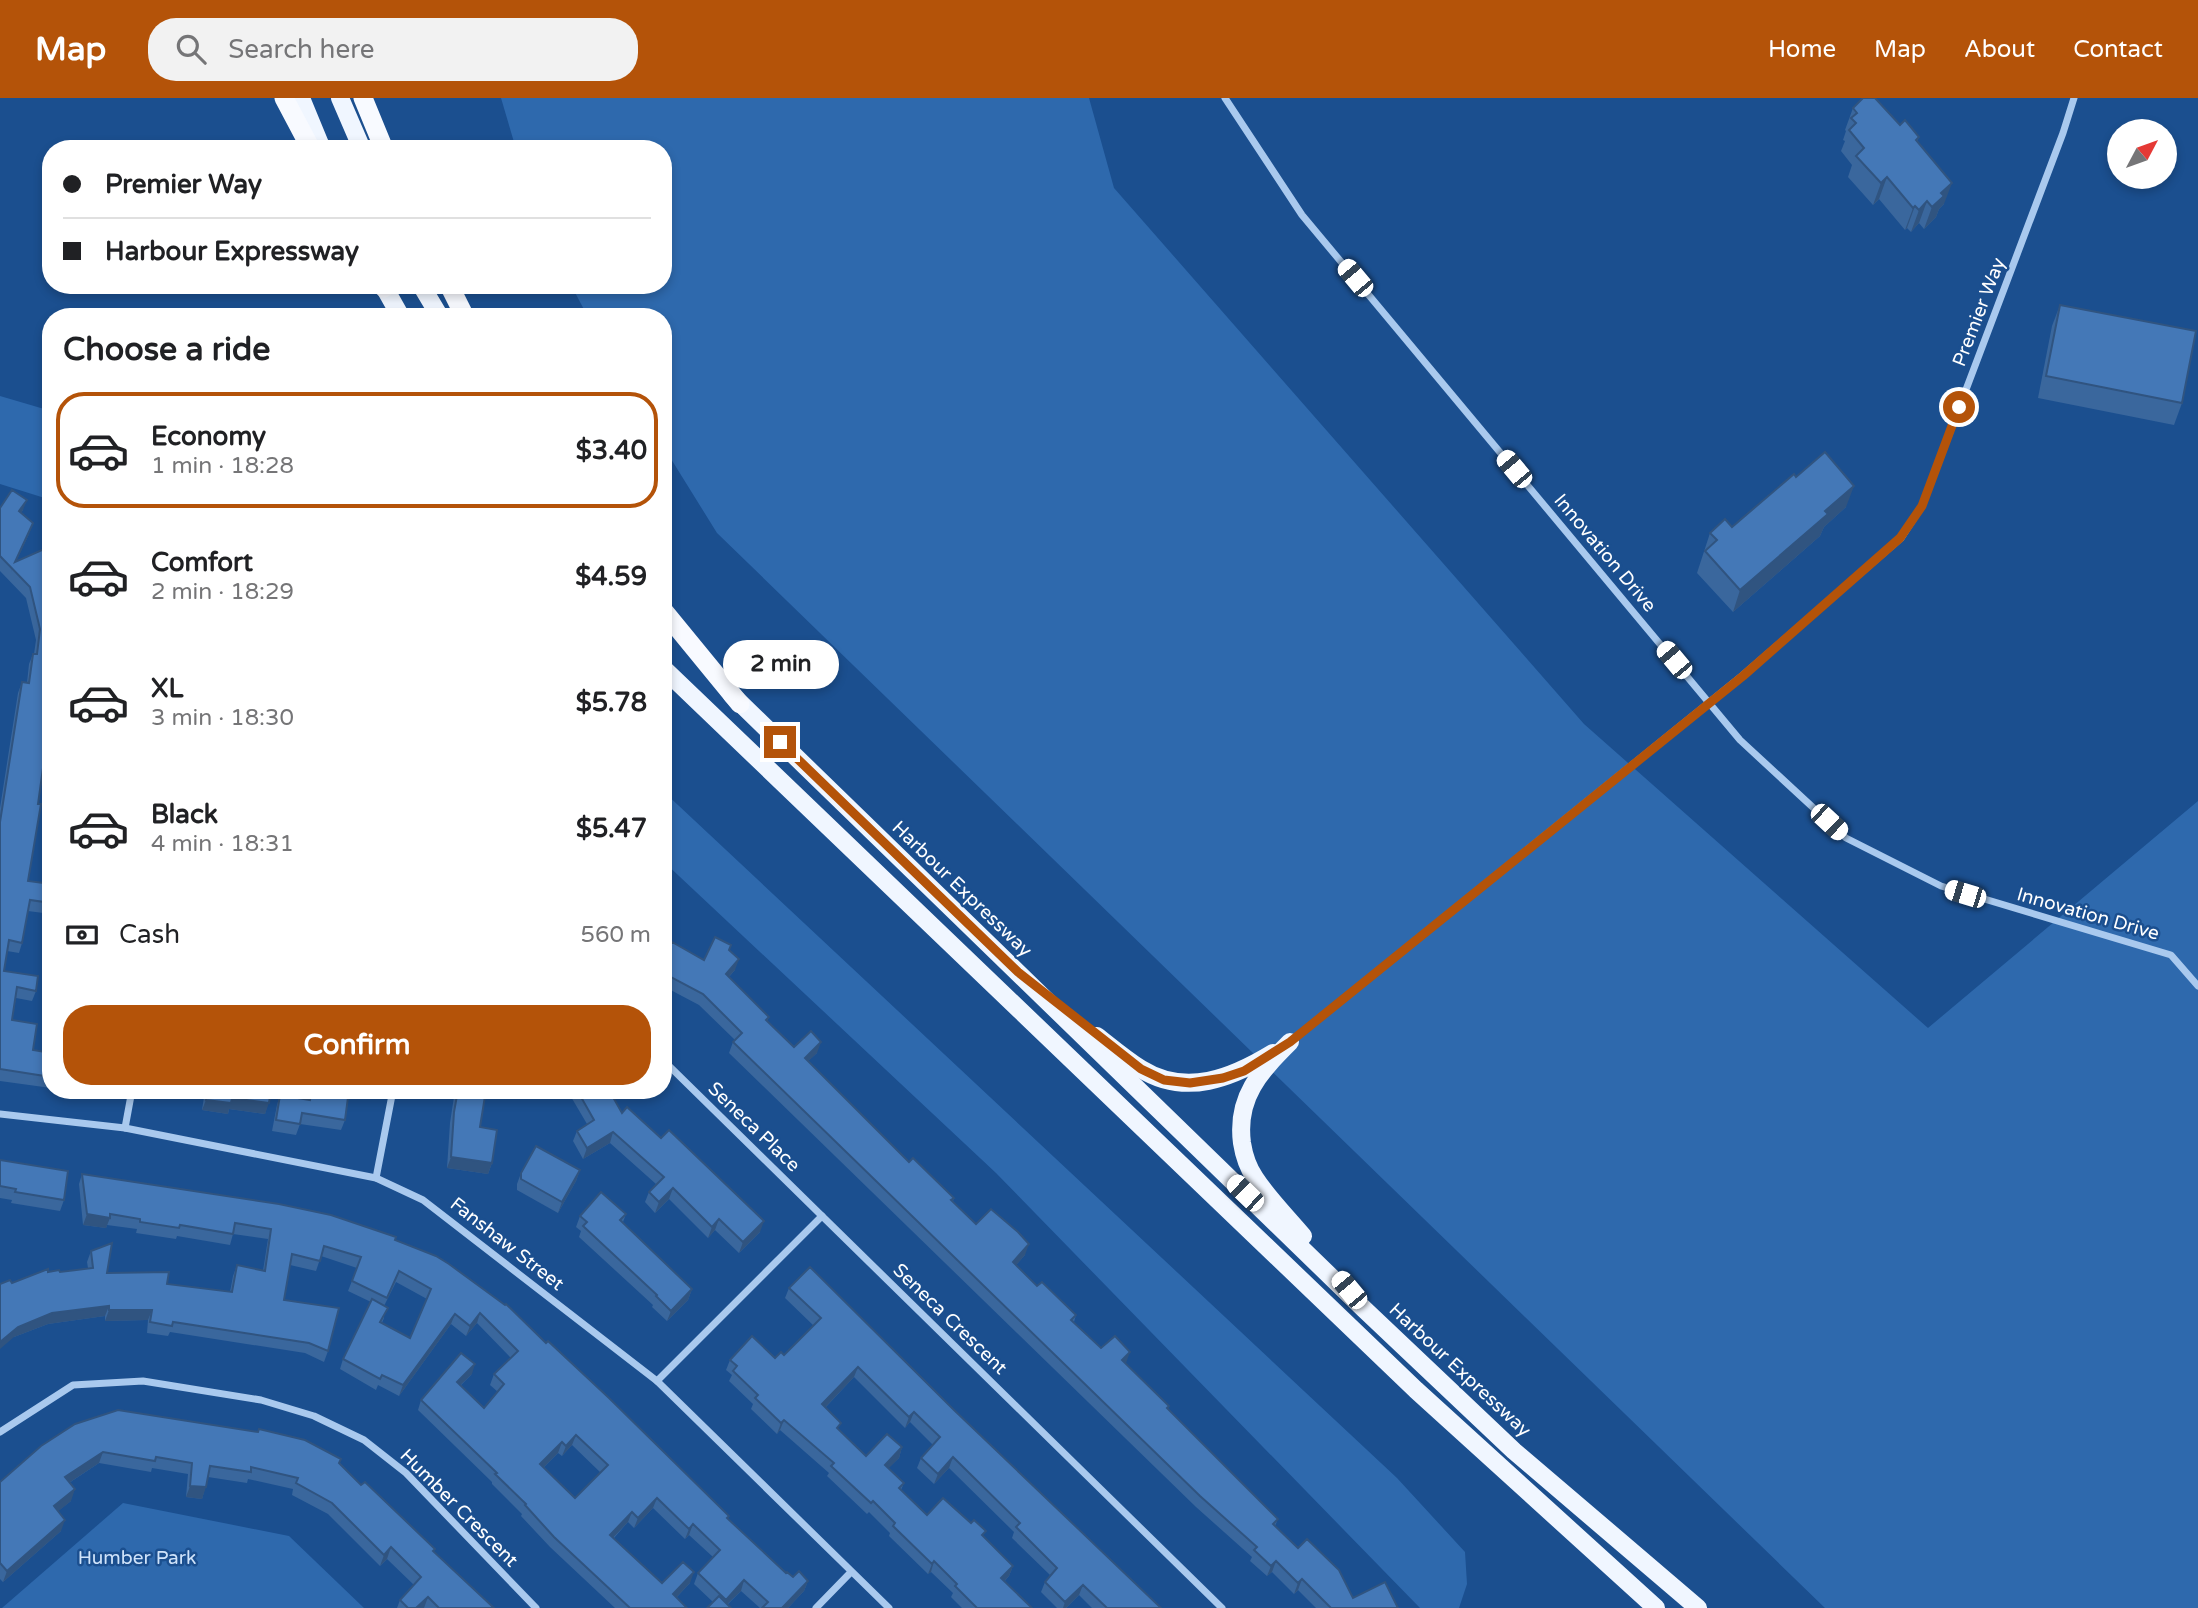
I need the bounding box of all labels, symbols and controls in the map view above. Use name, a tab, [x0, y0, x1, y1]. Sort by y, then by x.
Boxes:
search box	[148, 18, 638, 81]
text: Map	[35, 30, 106, 69]
icon: search	[172, 30, 210, 68]
text: Search here	[228, 34, 374, 65]
text: Home	[1768, 35, 1836, 64]
text: Map	[1874, 35, 1926, 64]
text: About	[1964, 35, 2035, 64]
text: Contact	[2073, 35, 2163, 64]
north arrow	[2107, 119, 2177, 189]
map controls	[2107, 119, 2177, 189]
text: Premier Way	[105, 169, 262, 200]
text: Harbour Expressway	[105, 236, 359, 267]
car	[1334, 255, 1377, 301]
street label: Premier Way	[1948, 255, 2010, 369]
text: Choose a ride	[63, 331, 270, 369]
route start	[1943, 391, 1975, 423]
icon: car	[67, 419, 130, 482]
text: Economy	[151, 421, 266, 452]
text: $3.40	[576, 435, 647, 466]
car	[1493, 446, 1536, 492]
text: 1 min · 18:28	[151, 452, 294, 480]
street label: Innovation Drive	[1549, 490, 1661, 616]
icon: car	[67, 545, 130, 608]
text: Comfort	[151, 547, 253, 578]
text: $4.59	[575, 561, 647, 592]
text: 2 min · 18:29	[151, 578, 294, 606]
car	[1653, 637, 1696, 683]
callout: 2 min	[722, 640, 838, 690]
text: 2 min	[750, 650, 812, 678]
icon: car	[67, 671, 130, 734]
text: XL	[151, 673, 183, 704]
text: $5.78	[576, 687, 647, 718]
text: 3 min · 18:30	[151, 704, 294, 732]
route end	[764, 726, 796, 758]
icon: car	[67, 797, 130, 860]
text: Black	[151, 799, 218, 830]
car	[1807, 800, 1852, 844]
text: $5.47	[576, 813, 647, 844]
street label: Harbour Expressway	[888, 817, 1036, 961]
text: 4 min · 18:31	[151, 830, 294, 858]
car	[1942, 878, 1989, 910]
street label: Innovation Drive	[2014, 883, 2162, 945]
icon: cash	[63, 916, 101, 954]
text: Cash	[119, 919, 180, 950]
text: 560 m	[581, 921, 651, 949]
button: Confirm	[63, 1005, 651, 1085]
street label: Seneca Place	[703, 1078, 805, 1176]
car	[1223, 1171, 1268, 1215]
street label: Fanshaw Street	[446, 1193, 568, 1295]
street label: Seneca Crescent	[888, 1259, 1012, 1379]
car	[1328, 1267, 1371, 1313]
street label: Harbour Expressway	[1385, 1299, 1535, 1441]
street label: Humber Crescent	[396, 1445, 522, 1571]
park label: Humber Park	[78, 1547, 196, 1569]

